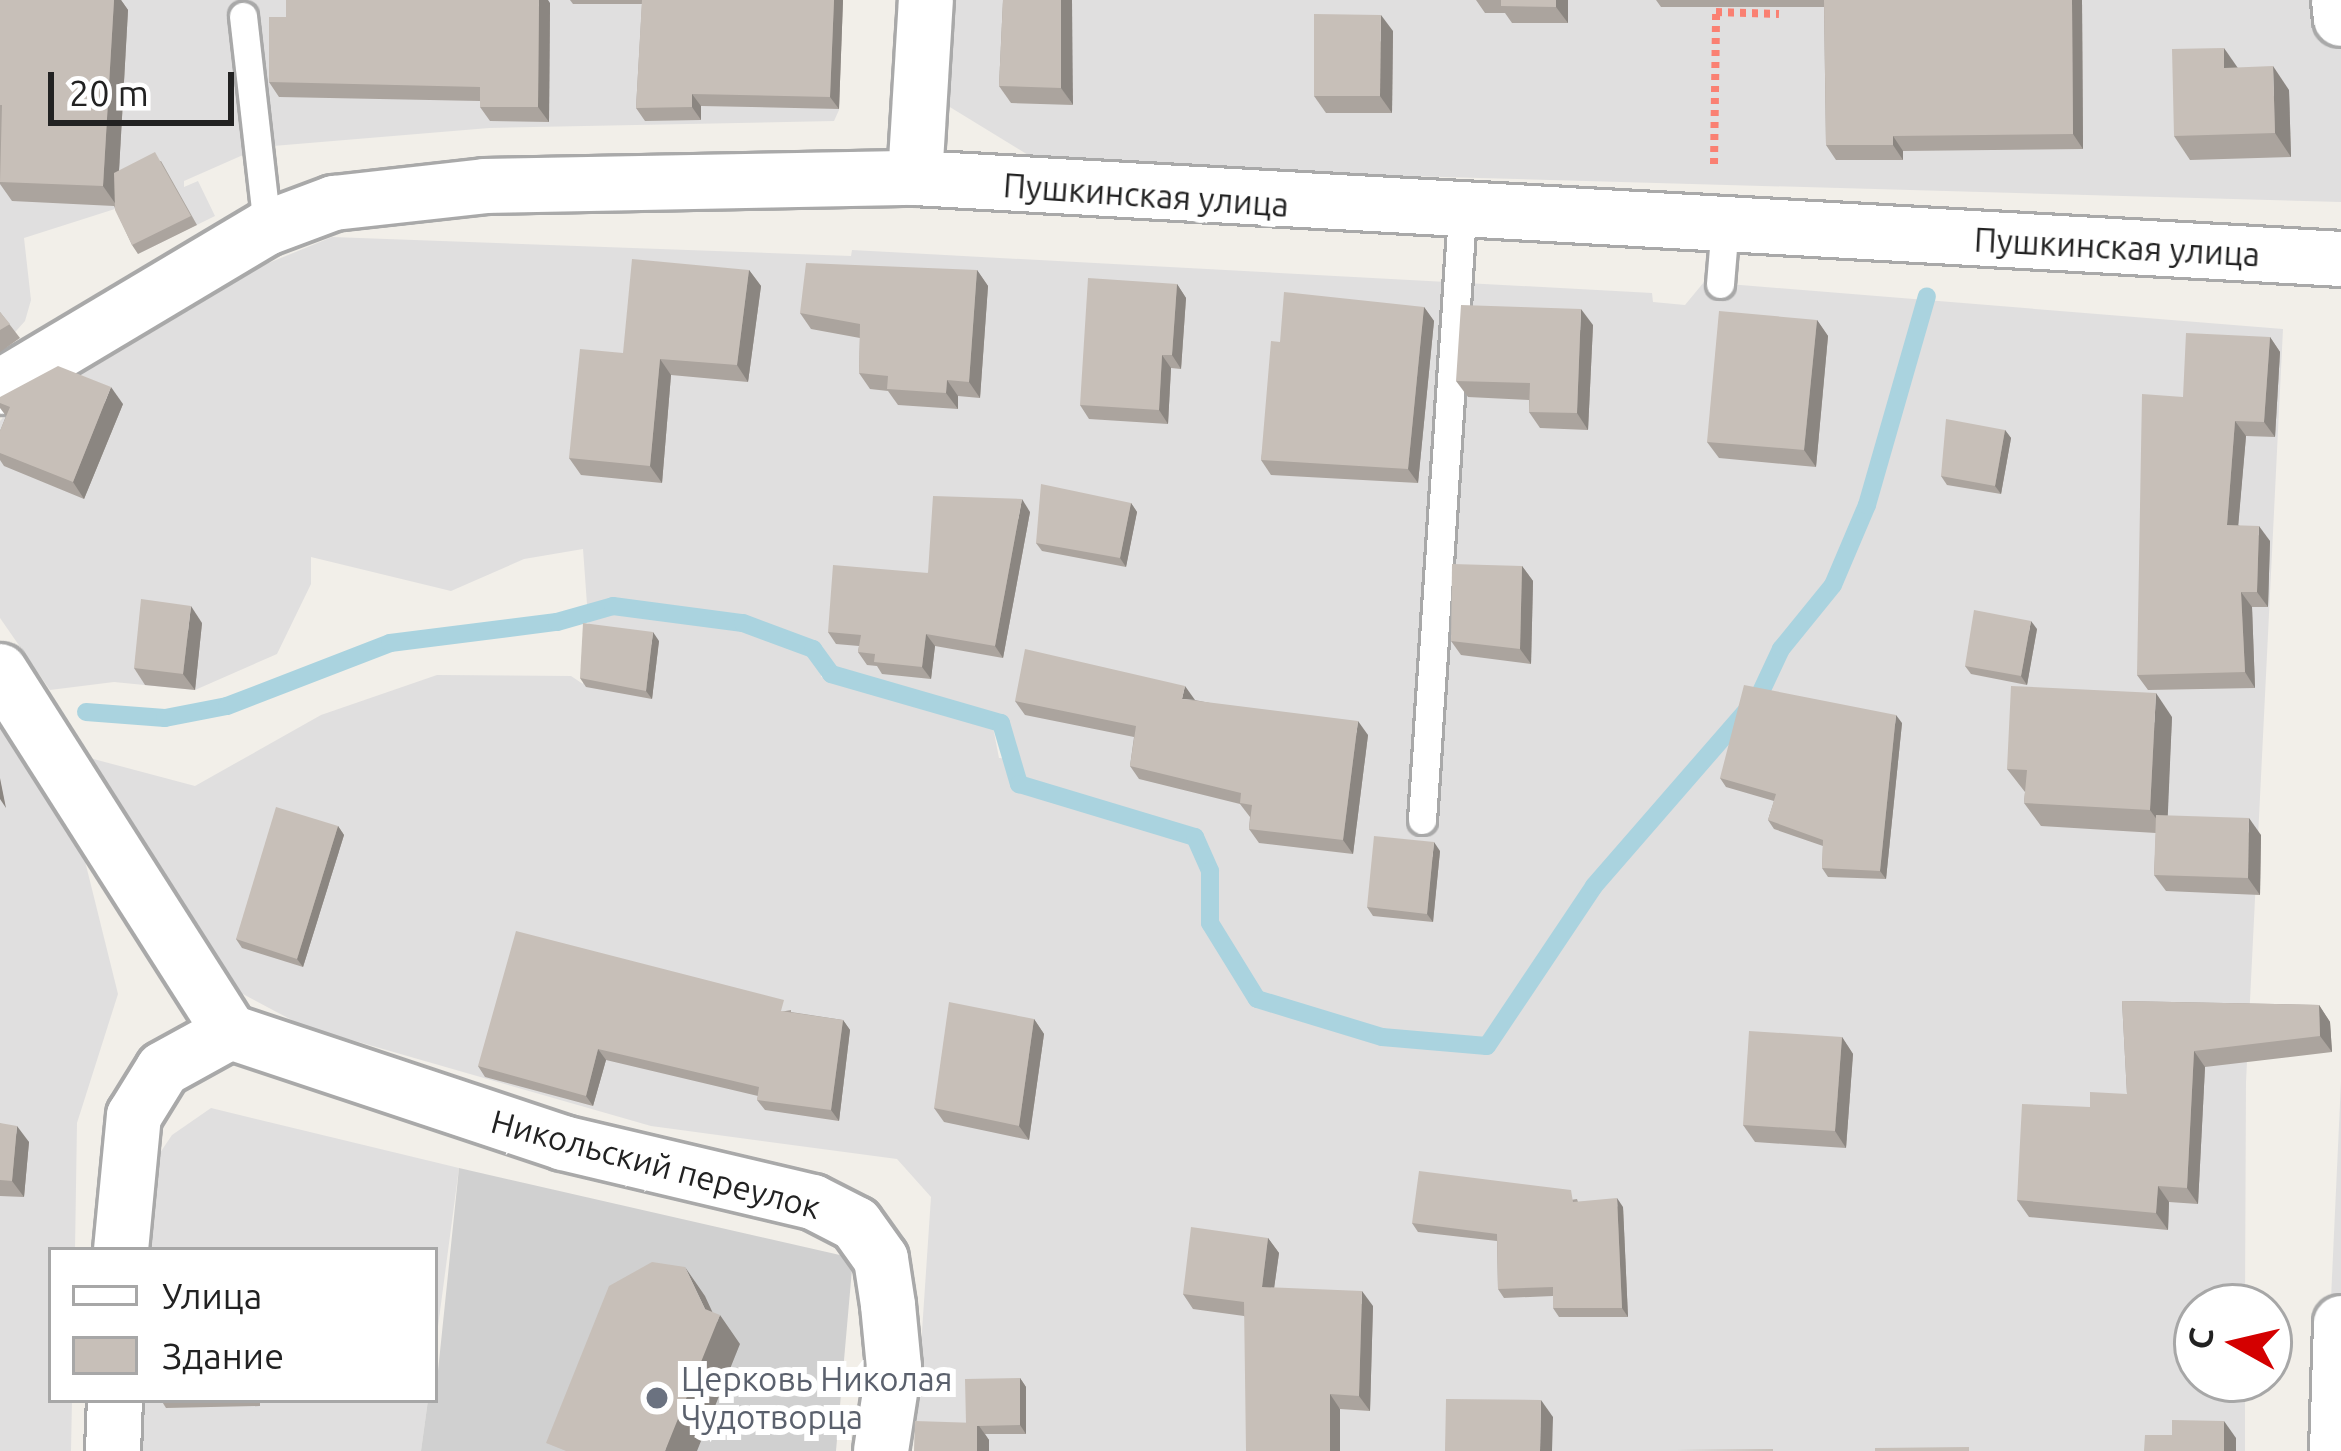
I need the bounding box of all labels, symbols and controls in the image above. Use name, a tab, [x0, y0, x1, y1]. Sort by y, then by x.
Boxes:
scale bar	[54, 48, 240, 122]
text: 20 m	[69, 72, 149, 113]
street label: Пушкинская улица	[1002, 165, 1290, 225]
street label: Пушкинская улица	[1973, 220, 2261, 274]
street label: Никольский переулок	[487, 1101, 825, 1227]
legend	[48, 1247, 438, 1403]
text: Улица	[162, 1275, 262, 1316]
north arrow	[2173, 1283, 2293, 1403]
text: С	[2180, 1325, 2220, 1351]
text: Здание	[162, 1335, 284, 1376]
place label: Церковь Николая Чудотворца	[681, 1359, 952, 1437]
marker: Церковь Николая Чудотворца	[644, 1385, 670, 1411]

